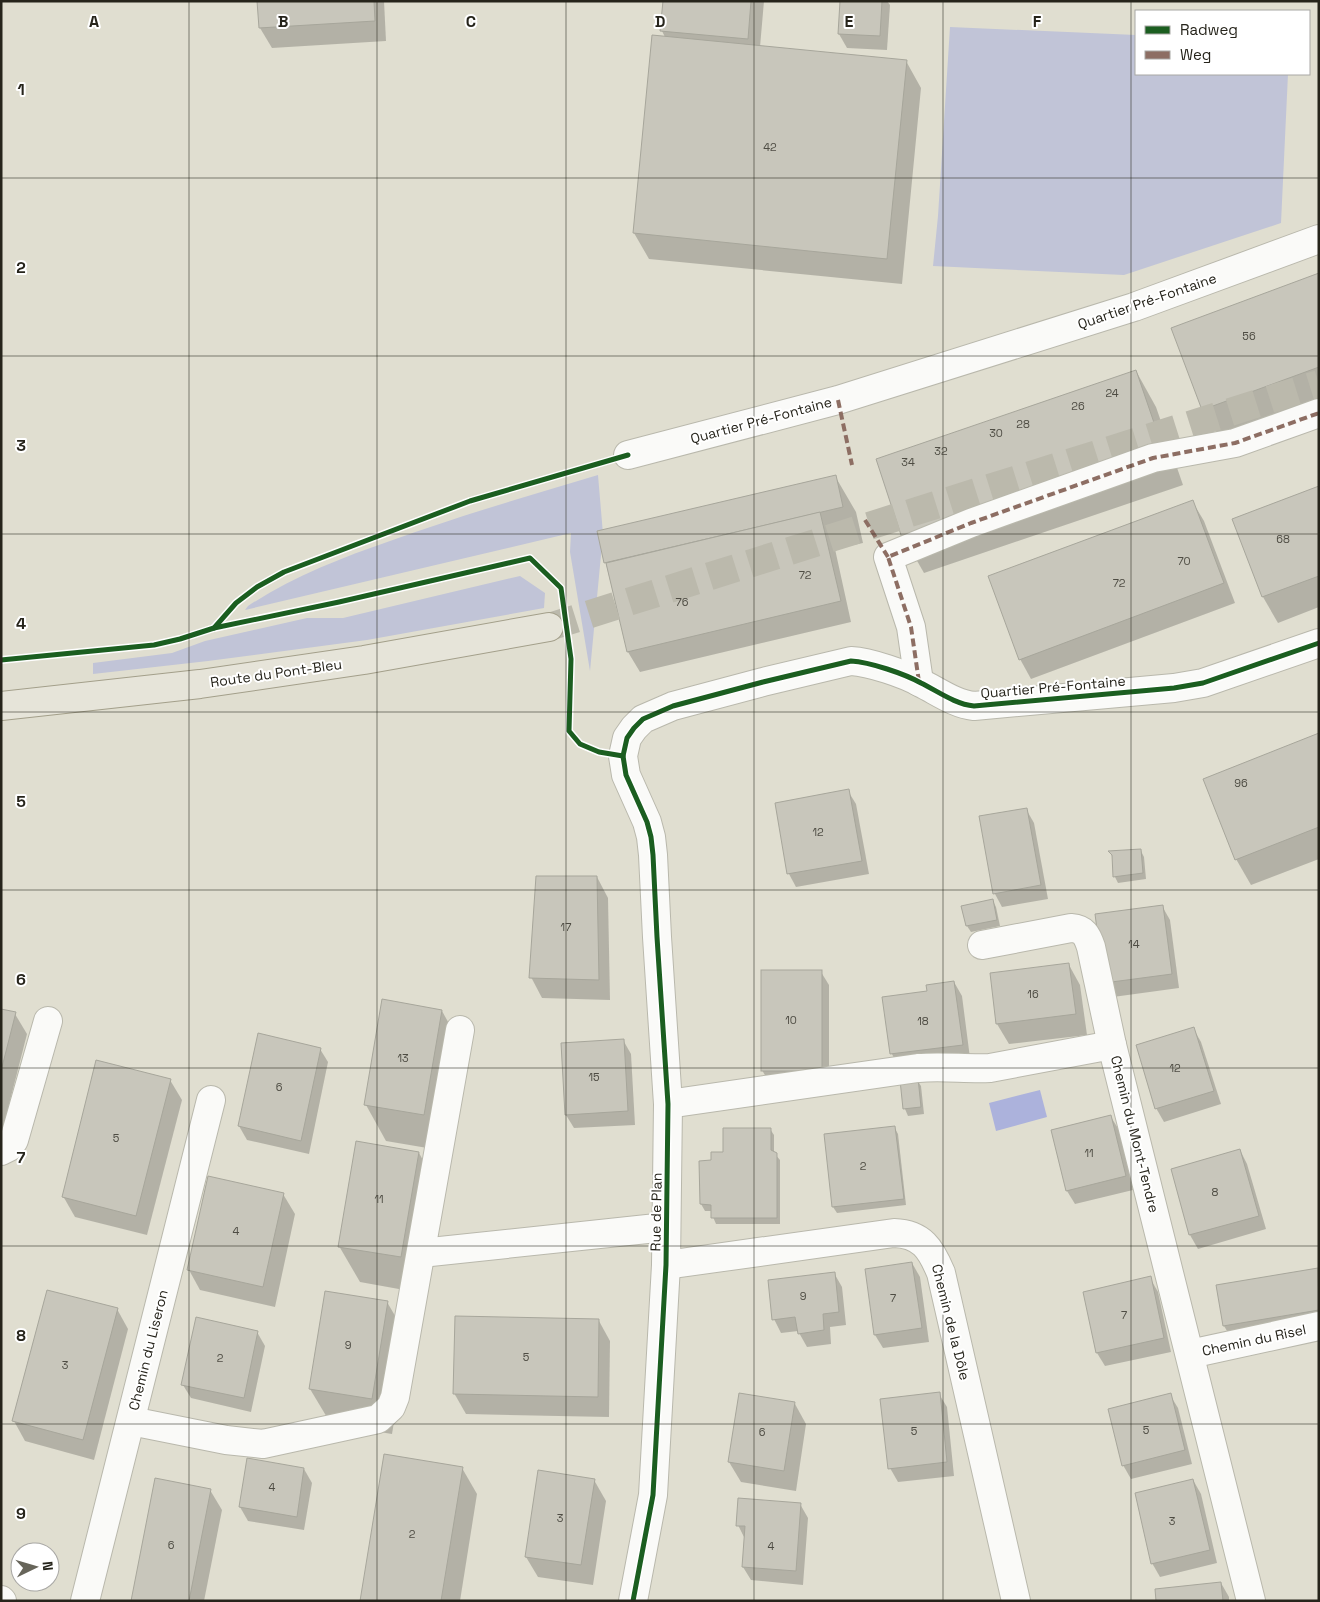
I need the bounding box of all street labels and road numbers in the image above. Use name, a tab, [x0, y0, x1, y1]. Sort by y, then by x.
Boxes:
street label: Quartier Pré-Fontaine	[1075, 269, 1219, 333]
street label: Quartier Pré-Fontaine	[688, 392, 834, 448]
street label: Route du Pont-Bleu	[209, 655, 343, 691]
street label: Quartier Pré-Fontaine	[980, 672, 1126, 702]
street label: Chemin du Mont-Tendre	[1107, 1054, 1163, 1214]
street label: Rue de Plan	[646, 1173, 666, 1251]
street label: Chemin de la Dôle	[928, 1262, 974, 1382]
street label: Chemin du Liseron	[124, 1288, 172, 1412]
street label: Chemin du Risel	[1200, 1320, 1308, 1360]

